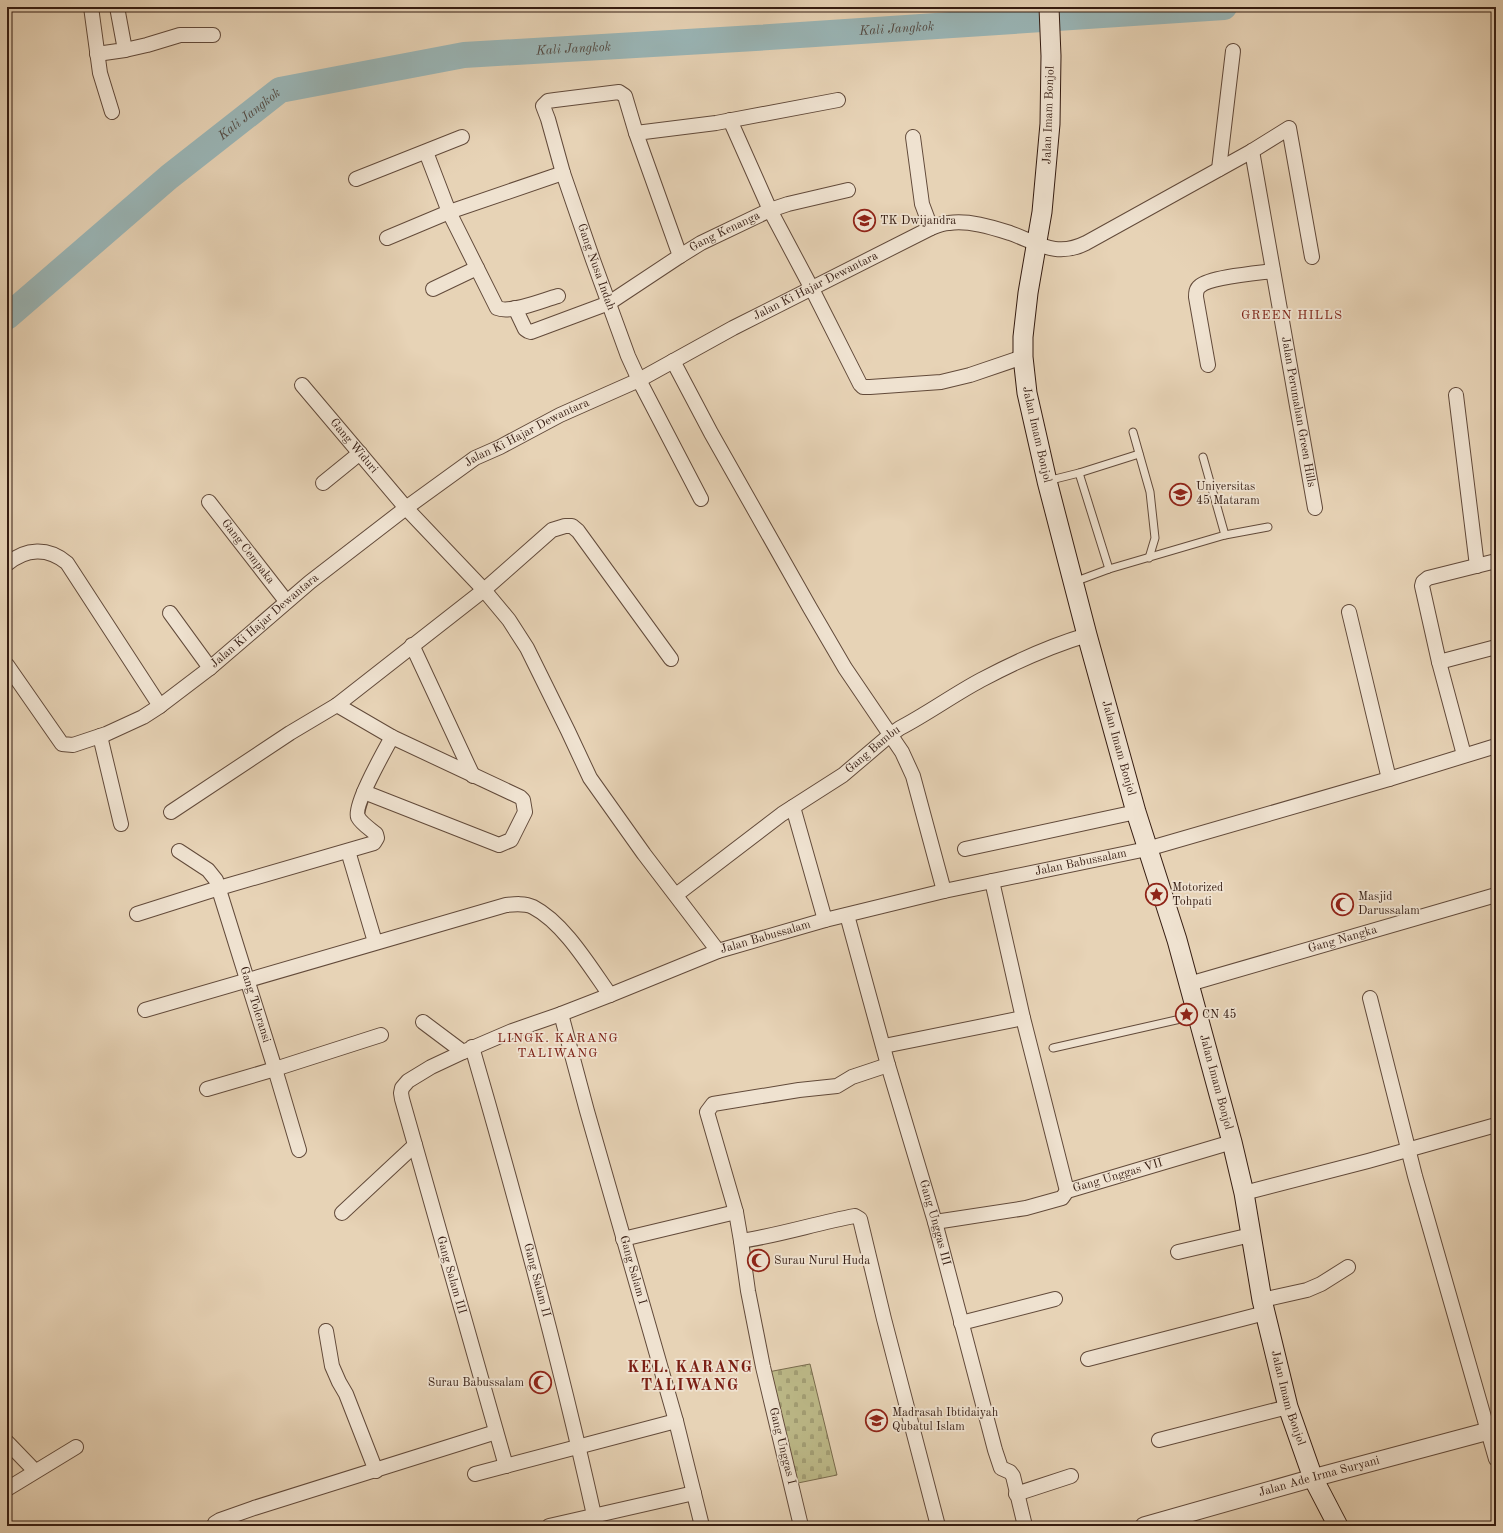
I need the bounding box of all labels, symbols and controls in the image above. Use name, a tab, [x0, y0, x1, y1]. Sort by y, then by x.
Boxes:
water label: Kali Jangkok	[858, 20, 935, 38]
water label: Kali Jangkok	[535, 40, 611, 57]
street label: Jalan Imam Bonjol	[1041, 66, 1057, 164]
water label: Kali Jangkok	[215, 86, 283, 143]
school or university icon: TK Dwijandra	[852, 208, 878, 234]
street label: Gang Kenanga	[688, 210, 762, 254]
place label: TK Dwijandra	[880, 215, 956, 227]
street label: Gang Nusa Indah	[575, 222, 617, 312]
street label: Jalan Ki Hajar Dewantara	[751, 250, 880, 323]
district label: GREEN HILLS	[1241, 309, 1343, 322]
street label: Jalan Perumahan Green Hills	[1279, 336, 1317, 488]
street label: Jalan Imam Bonjol	[1020, 386, 1053, 484]
street label: Jalan Ki Hajar Dewantara	[462, 397, 591, 469]
street label: Gang Widuri	[327, 417, 380, 476]
school or university icon: Universitas 45 Mataram	[1167, 481, 1193, 507]
place label: Universitas 45 Mataram	[1196, 481, 1260, 507]
street label: Gang Cempaka	[219, 517, 277, 586]
street label: Jalan Ki Hajar Dewantara	[208, 572, 321, 670]
street label: Jalan Imam Bonjol	[1099, 699, 1137, 797]
street label: Gang Bambu	[843, 723, 903, 776]
street label: Jalan Babussalam	[1034, 847, 1128, 878]
place icon: Motorized Tohpati	[1144, 882, 1170, 908]
place label: Motorized Tohpati	[1172, 882, 1223, 908]
mosque icon: Masjid Darussalam	[1330, 891, 1356, 917]
place label: Masjid Darussalam	[1358, 891, 1420, 917]
street label: Jalan Babussalam	[719, 918, 813, 956]
street label: Gang Nangka	[1307, 924, 1379, 955]
street label: Gang Toleransi	[237, 965, 272, 1044]
place icon: CN 45	[1174, 1002, 1200, 1028]
place label: CN 45	[1202, 1008, 1237, 1021]
district label: LINGK. KARANG TALIWANG	[497, 1032, 619, 1060]
street label: Jalan Imam Bonjol	[1197, 1033, 1234, 1131]
street label: Gang Unggas VII	[1071, 1157, 1164, 1195]
street label: Gang Unggas III	[917, 1178, 952, 1267]
street label: Gang Salam I	[617, 1234, 648, 1306]
street label: Gang Salam III	[434, 1235, 468, 1316]
street label: Gang Salam II	[521, 1242, 552, 1319]
mosque icon: Surau Nurul Huda	[746, 1248, 772, 1274]
place label: Surau Nurul Huda	[774, 1255, 870, 1267]
street label: Jalan Imam Bonjol	[1268, 1349, 1307, 1447]
district label: KEL. KARANG TALIWANG	[627, 1360, 753, 1394]
mosque icon: Surau Babussalam	[527, 1370, 553, 1396]
place label: Surau Babussalam	[428, 1377, 524, 1389]
street label: Gang Unggas I	[767, 1406, 797, 1486]
school or university icon: Madrasah Ibtidaiyah Qubatul Islam	[863, 1407, 889, 1433]
place label: Madrasah Ibtidaiyah Qubatul Islam	[892, 1407, 999, 1433]
street label: Jalan Ade Irma Suryani	[1257, 1454, 1381, 1499]

